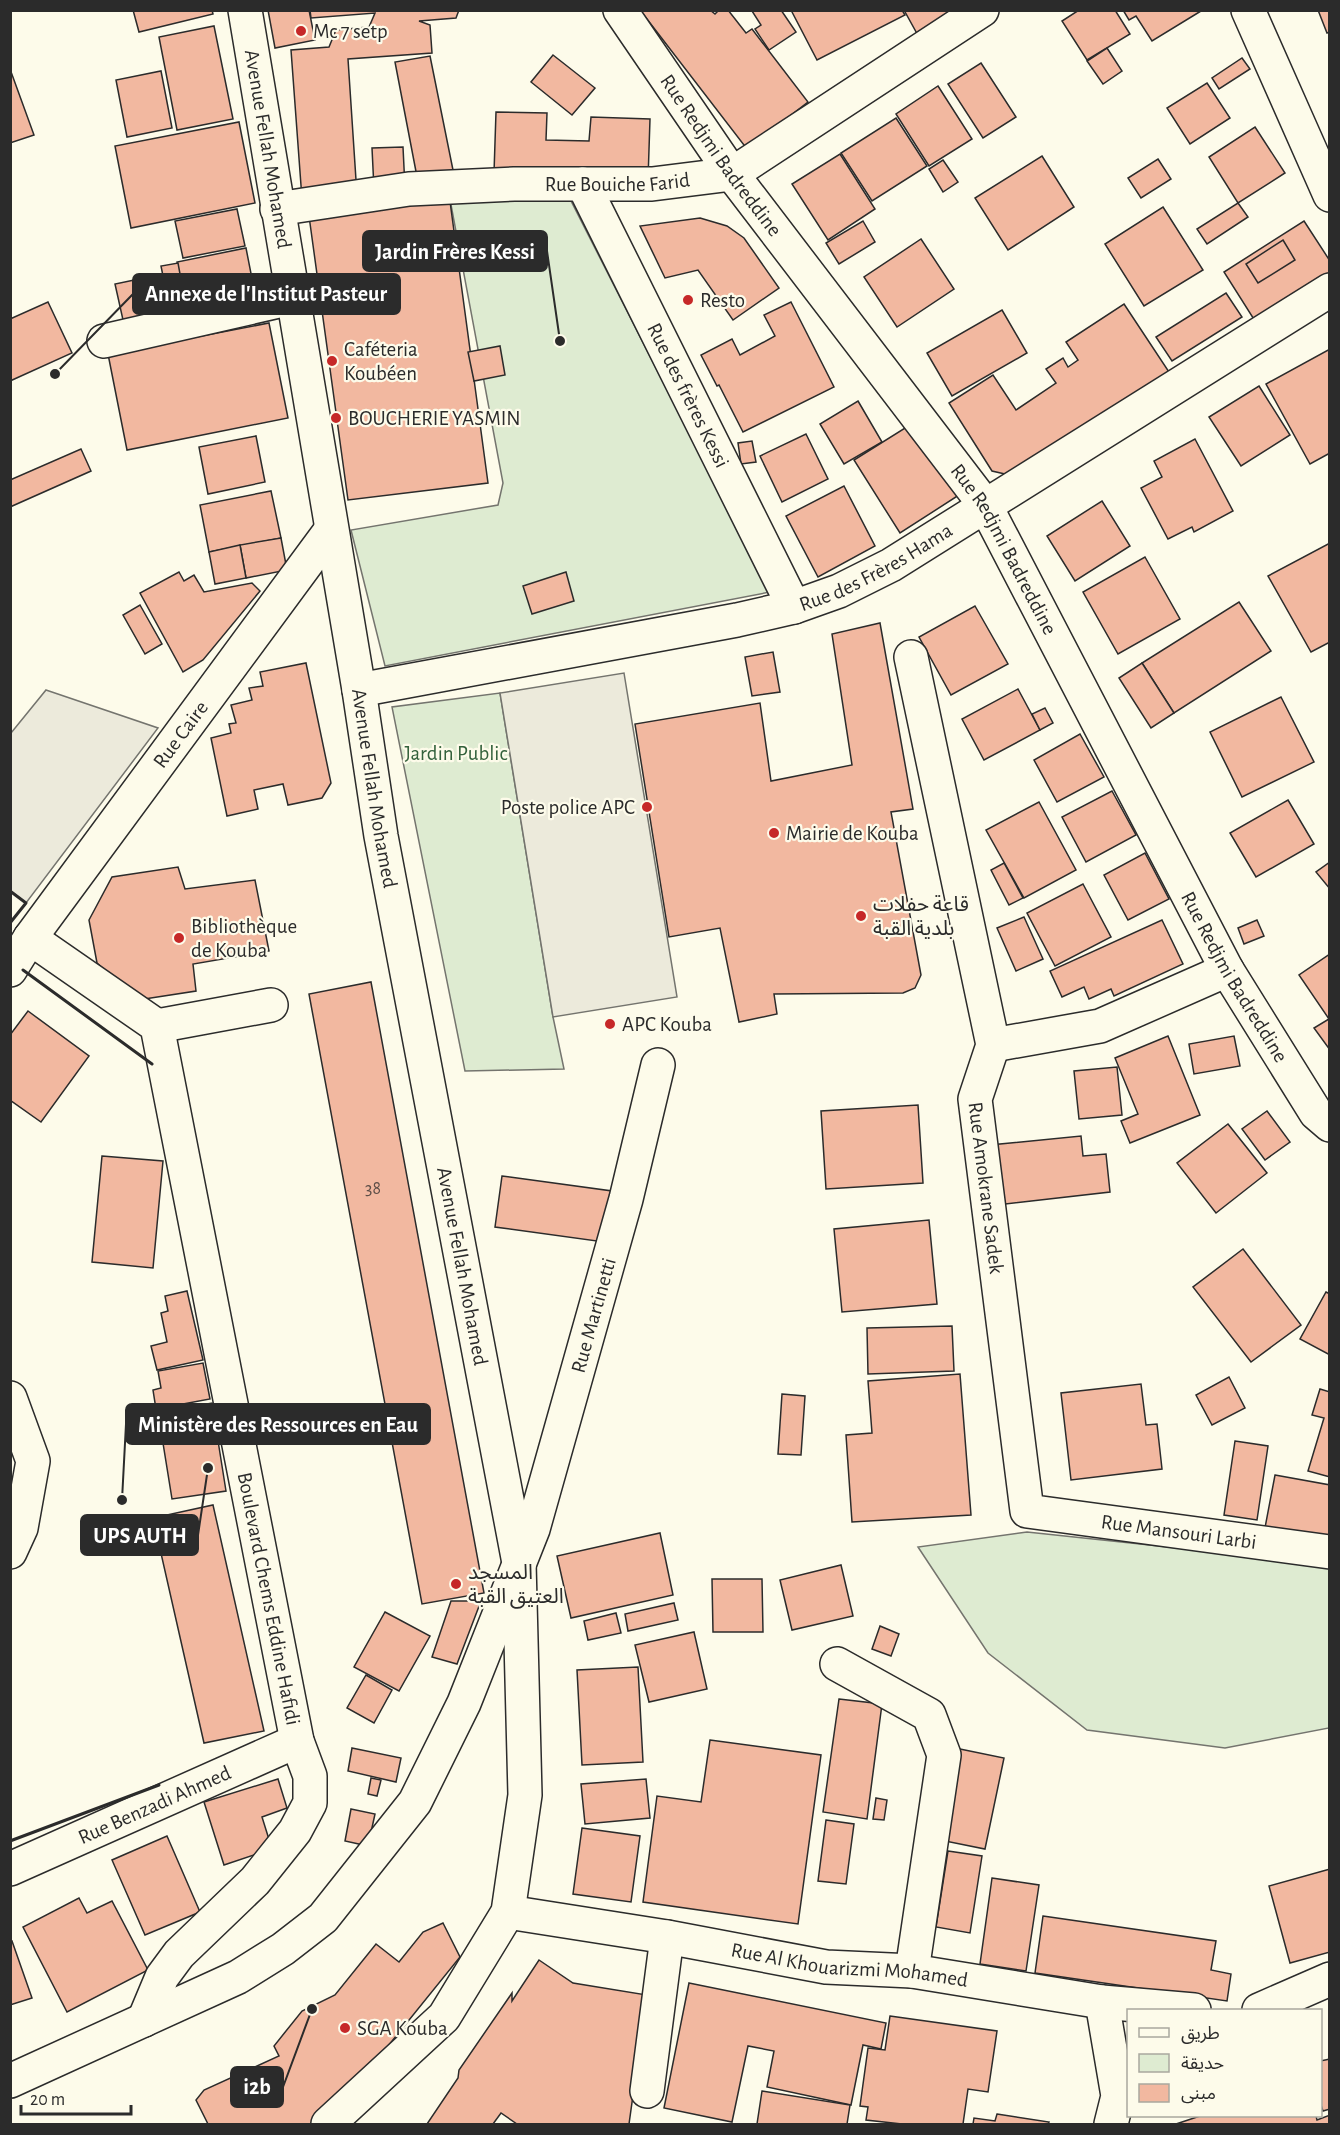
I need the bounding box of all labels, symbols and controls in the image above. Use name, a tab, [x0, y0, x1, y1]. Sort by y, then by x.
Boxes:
place label: Mc 7 setp	[313, 21, 388, 42]
marker: Mc 7 setp	[294, 24, 308, 38]
street label: Avenue Fellah Mohamed	[241, 48, 295, 250]
street label: Rue Redjmi Badreddine	[657, 70, 786, 240]
street label: Rue Bouiche Farid	[545, 169, 691, 195]
callout: Jardin Frères Kessi	[363, 231, 547, 271]
text: Jardin Frères Kessi	[375, 241, 535, 263]
callout: Annexe de l'Institut Pasteur	[133, 274, 400, 314]
text: Annexe de l'Institut Pasteur	[145, 283, 387, 305]
place label: Resto	[700, 290, 745, 311]
marker: Resto	[681, 293, 695, 307]
street label: Rue des frères Kessi	[643, 319, 733, 471]
place label: Caféteria Koubéen	[344, 339, 418, 384]
marker: Caféteria Koubéen	[325, 354, 339, 368]
place label: BOUCHERIE YASMIN	[348, 408, 521, 429]
marker: BOUCHERIE YASMIN	[329, 411, 343, 425]
street label: Rue Redjmi Badreddine	[947, 460, 1061, 638]
street label: Rue des Frères Hama	[797, 519, 956, 615]
street label: Avenue Fellah Mohamed	[348, 687, 401, 890]
street label: Rue Caire	[149, 697, 212, 772]
park label: Jardin Public	[404, 743, 508, 764]
place label: Poste police APC	[501, 797, 635, 818]
marker: Poste police APC	[640, 800, 654, 814]
place label: Mairie de Kouba	[786, 823, 919, 844]
marker: Mairie de Kouba	[767, 826, 781, 840]
street label: Rue Redjmi Badreddine	[1177, 888, 1292, 1066]
place label: قاعة حفلات بلدية القبة	[873, 894, 969, 939]
marker: قاعة حفلات بلدية القبة	[854, 909, 868, 923]
place label: Bibliothèque de Kouba	[191, 916, 297, 961]
marker: Bibliothèque de Kouba	[172, 931, 186, 945]
place label: APC Kouba	[622, 1014, 712, 1035]
marker: APC Kouba	[603, 1017, 617, 1031]
street label: Rue Amokrane Sadek	[965, 1101, 1008, 1275]
street label: Avenue Fellah Mohamed	[434, 1165, 492, 1367]
house number: 38	[365, 1180, 381, 1198]
street label: Rue Martinetti	[567, 1255, 619, 1375]
callout: Ministère des Ressources en Eau	[126, 1404, 430, 1444]
text: Ministère des Ressources en Eau	[138, 1414, 419, 1436]
street label: Boulevard Chems Eddine Hafidi	[234, 1470, 304, 1727]
street label: Rue Mansouri Larbi	[1100, 1511, 1258, 1552]
callout: UPS AUTH	[81, 1515, 198, 1555]
text: UPS AUTH	[93, 1525, 187, 1547]
place label: المسجد العتيق القبة	[468, 1562, 564, 1609]
marker: المسجد العتيق القبة	[449, 1577, 463, 1591]
street label: Rue Benzadi Ahmed	[75, 1761, 234, 1848]
street label: Rue Al Khouarizmi Mohamed	[729, 1939, 970, 1991]
legend	[1127, 2009, 1322, 2117]
place label: SGA Kouba	[357, 2018, 448, 2039]
marker: SGA Kouba	[338, 2021, 352, 2035]
text: طريق	[1181, 2025, 1220, 2044]
text: حديقة	[1181, 2055, 1224, 2073]
callout: i2b	[231, 2067, 283, 2107]
text: i2b	[243, 2076, 271, 2098]
scale bar	[21, 2078, 130, 2116]
text: مبنى	[1181, 2085, 1216, 2104]
text: 20 m	[30, 2091, 65, 2109]

